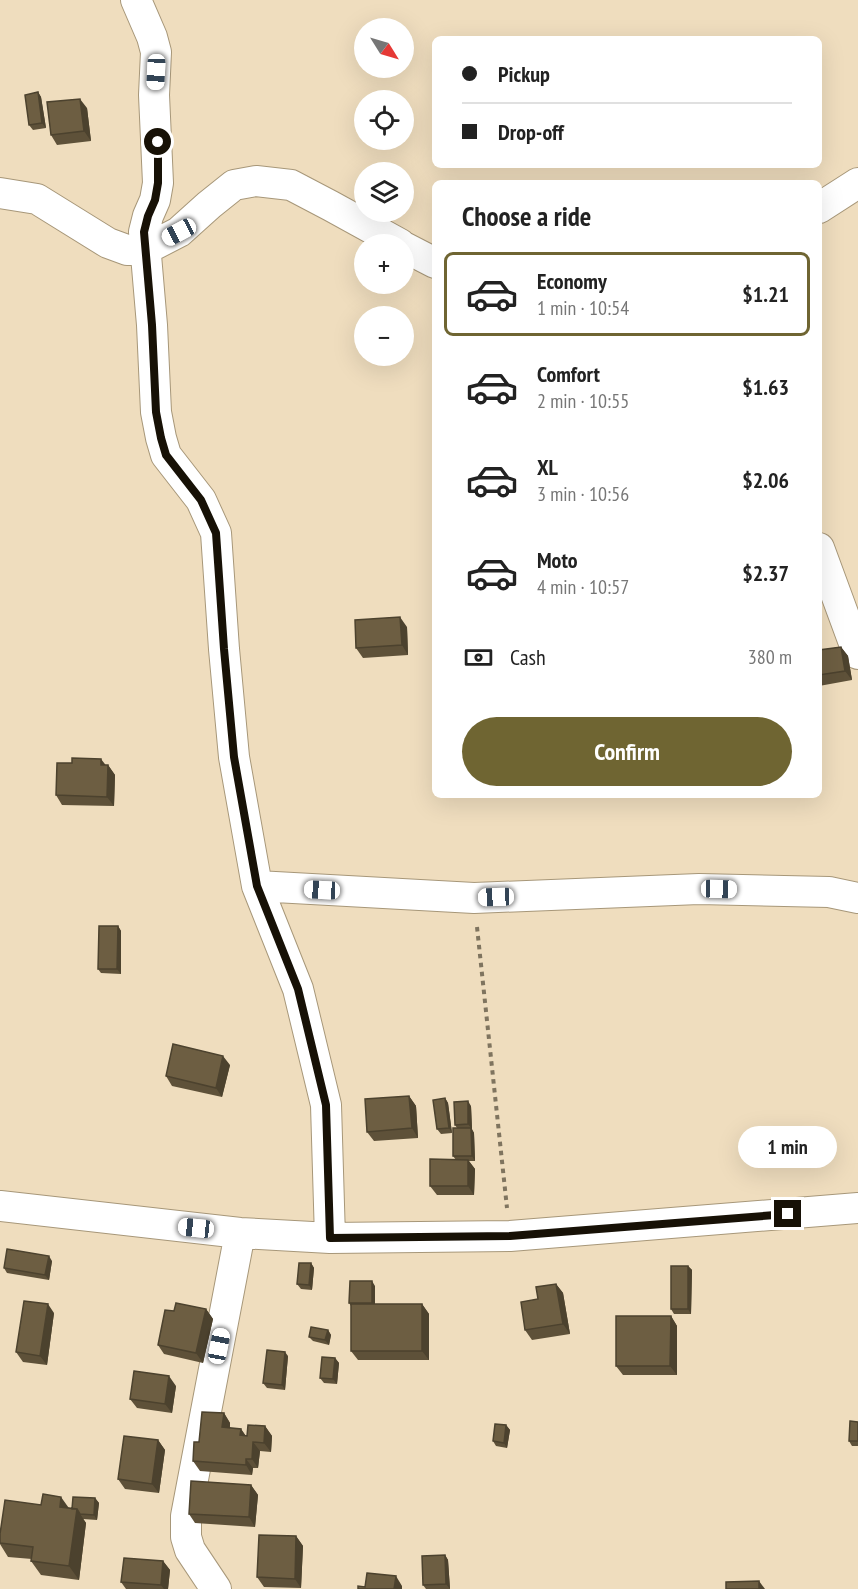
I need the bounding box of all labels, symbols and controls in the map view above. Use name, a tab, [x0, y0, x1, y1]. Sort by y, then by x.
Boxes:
north arrow	[354, 18, 414, 78]
map controls	[354, 18, 414, 366]
car	[146, 54, 166, 90]
text: Pickup	[498, 60, 550, 88]
button: locate	[354, 90, 414, 150]
text: Drop-off	[498, 118, 564, 146]
route start	[144, 128, 171, 155]
button: layers	[354, 162, 414, 222]
text: Choose a ride	[462, 199, 591, 233]
car	[159, 216, 199, 248]
button: +	[354, 234, 414, 294]
icon: car	[465, 267, 519, 321]
text: Economy	[537, 267, 607, 295]
text: $1.21	[742, 280, 789, 308]
text: 1 min · 10:54	[537, 295, 629, 321]
button: −	[354, 306, 414, 366]
icon: car	[465, 360, 519, 414]
text: Comfort	[537, 360, 600, 388]
text: $1.63	[742, 373, 789, 401]
text: 2 min · 10:55	[537, 388, 629, 414]
icon: car	[465, 453, 519, 507]
text: XL	[537, 453, 558, 481]
text: $2.06	[742, 466, 789, 494]
text: 3 min · 10:56	[537, 481, 629, 507]
icon: car	[465, 546, 519, 600]
text: Moto	[537, 546, 578, 574]
text: $2.37	[742, 559, 789, 587]
text: 4 min · 10:57	[537, 574, 629, 600]
icon: cash	[462, 641, 495, 674]
text: Cash	[510, 643, 546, 671]
text: 380 m	[748, 644, 792, 670]
button: Confirm	[462, 717, 792, 786]
car	[304, 880, 340, 900]
car	[701, 880, 737, 898]
car	[478, 887, 514, 907]
callout: 1 min	[738, 1127, 838, 1169]
text: 1 min	[767, 1134, 808, 1160]
route end	[774, 1200, 801, 1227]
car	[177, 1217, 215, 1239]
car	[207, 1327, 231, 1365]

